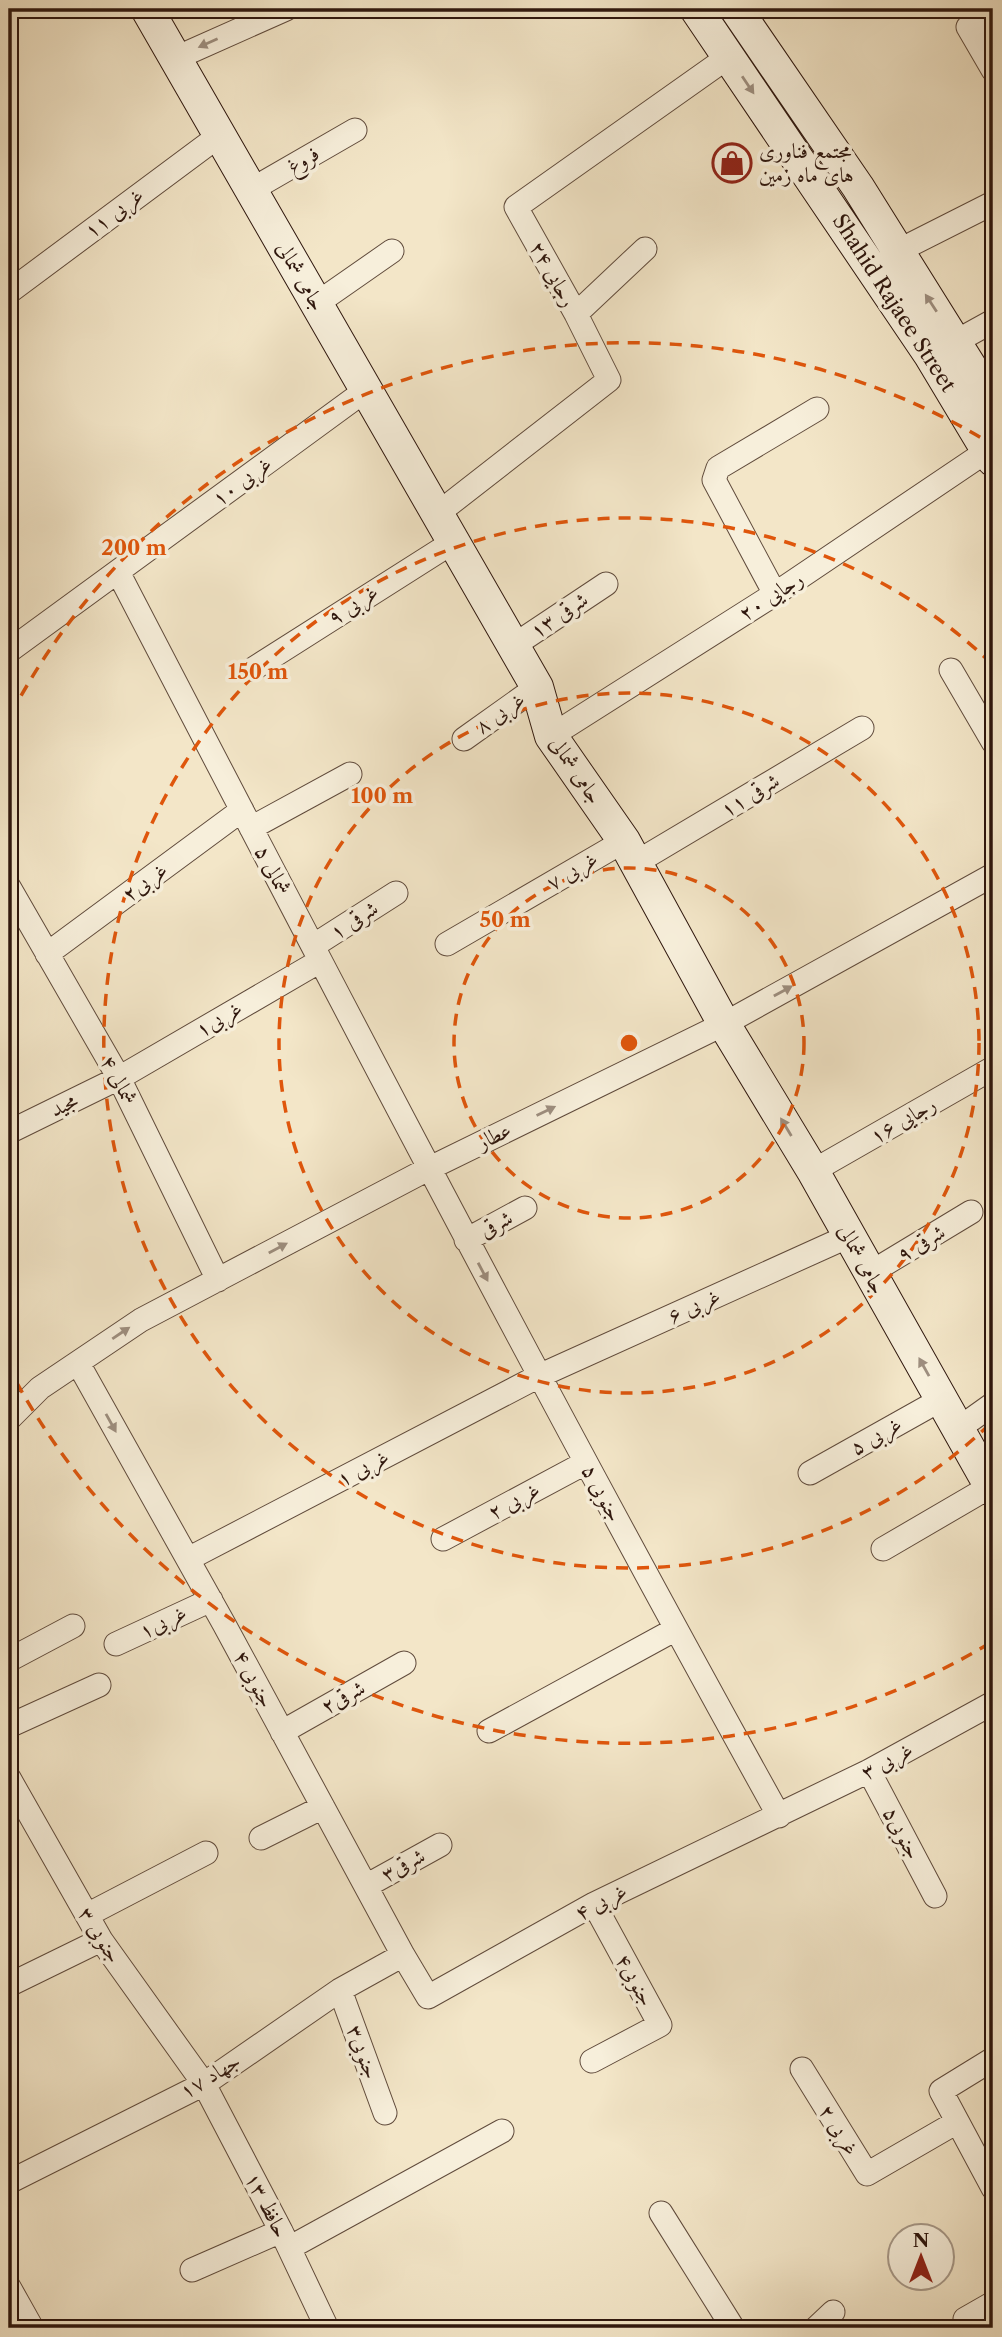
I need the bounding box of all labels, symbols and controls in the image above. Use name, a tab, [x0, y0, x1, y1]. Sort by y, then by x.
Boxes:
one-way arrow	[198, 38, 219, 49]
one-way arrow	[741, 76, 755, 94]
place label: مجتمع فناوری های ماه زمین	[759, 138, 854, 187]
street label: فروغ	[282, 140, 326, 184]
shop icon: مجتمع فناوری های ماه زمین	[711, 142, 753, 184]
street label: غربی ۱۱	[79, 182, 150, 245]
street label: Shahid Rajaee Street	[828, 209, 962, 397]
street label: رجایی ۲۴	[523, 236, 582, 312]
street label: جامی شمالی	[272, 237, 331, 315]
one-way arrow	[925, 294, 938, 313]
street label: غربی ۱۰	[207, 451, 278, 513]
text: 200 m	[101, 535, 167, 560]
street label: رجایی ۲۰	[734, 566, 809, 627]
street label: غربی ۹	[323, 579, 384, 633]
street label: شرقی ۱۳	[525, 586, 593, 645]
text: 150 m	[228, 659, 288, 684]
street label: غربی ۸	[470, 687, 531, 741]
street label: جامی شمالی	[545, 731, 608, 808]
street label: شرقی ۱۱	[716, 767, 785, 823]
text: 100 m	[351, 783, 413, 808]
street label: شمالی ۵	[250, 841, 297, 899]
street label: غربی ۷	[542, 846, 603, 898]
street label: غربی۲	[117, 857, 174, 909]
street label: شرقی ۱	[325, 895, 383, 946]
text: 50 m	[479, 907, 531, 932]
one-way arrow	[774, 985, 793, 997]
street label: غربی۱	[191, 995, 248, 1044]
centre of rings	[617, 1031, 641, 1055]
street label: شمالی ۴	[96, 1051, 143, 1109]
street label: مجید	[46, 1087, 82, 1122]
street label: رجایی ۱۶	[866, 1091, 941, 1150]
one-way arrow	[536, 1105, 556, 1117]
street label: عطار	[471, 1117, 515, 1155]
one-way arrow	[780, 1118, 792, 1137]
street label: شرقی	[475, 1204, 518, 1244]
street label: شرقی ۹	[892, 1219, 950, 1268]
street label: جامی شمالی	[833, 1220, 892, 1298]
one-way arrow	[268, 1242, 288, 1253]
one-way arrow	[477, 1262, 489, 1282]
street label: غربی ۶	[664, 1283, 725, 1331]
one-way arrow	[111, 1327, 131, 1340]
one-way arrow	[917, 1358, 930, 1377]
street label: غربی ۵	[846, 1411, 907, 1462]
one-way arrow	[105, 1413, 117, 1432]
street label: غربی ۱	[333, 1444, 394, 1494]
street label: جنوبی ۵	[574, 1460, 628, 1527]
street label: غربی ۲	[484, 1477, 545, 1527]
street label: غربی۱	[135, 1600, 192, 1646]
street label: جنوبی ۴	[226, 1646, 280, 1713]
street label: شرقی۲	[317, 1674, 370, 1720]
street label: غربی ۳	[857, 1737, 918, 1787]
street label: جنوبی۵	[876, 1802, 927, 1865]
street label: شرقی۳	[377, 1842, 430, 1888]
street label: غربی ۴	[571, 1878, 632, 1928]
street label: جنوبی ۳	[71, 1902, 127, 1969]
street label: جنوبی۴	[608, 1949, 660, 2012]
street label: جنوبی۳	[339, 2021, 385, 2083]
street label: جهاد ۱۷	[175, 2048, 245, 2103]
street label: غربی ۲	[812, 2100, 865, 2161]
street label: حافظ ۱۳	[240, 2168, 294, 2241]
north arrow	[886, 2222, 956, 2292]
text: N	[913, 2229, 929, 2252]

